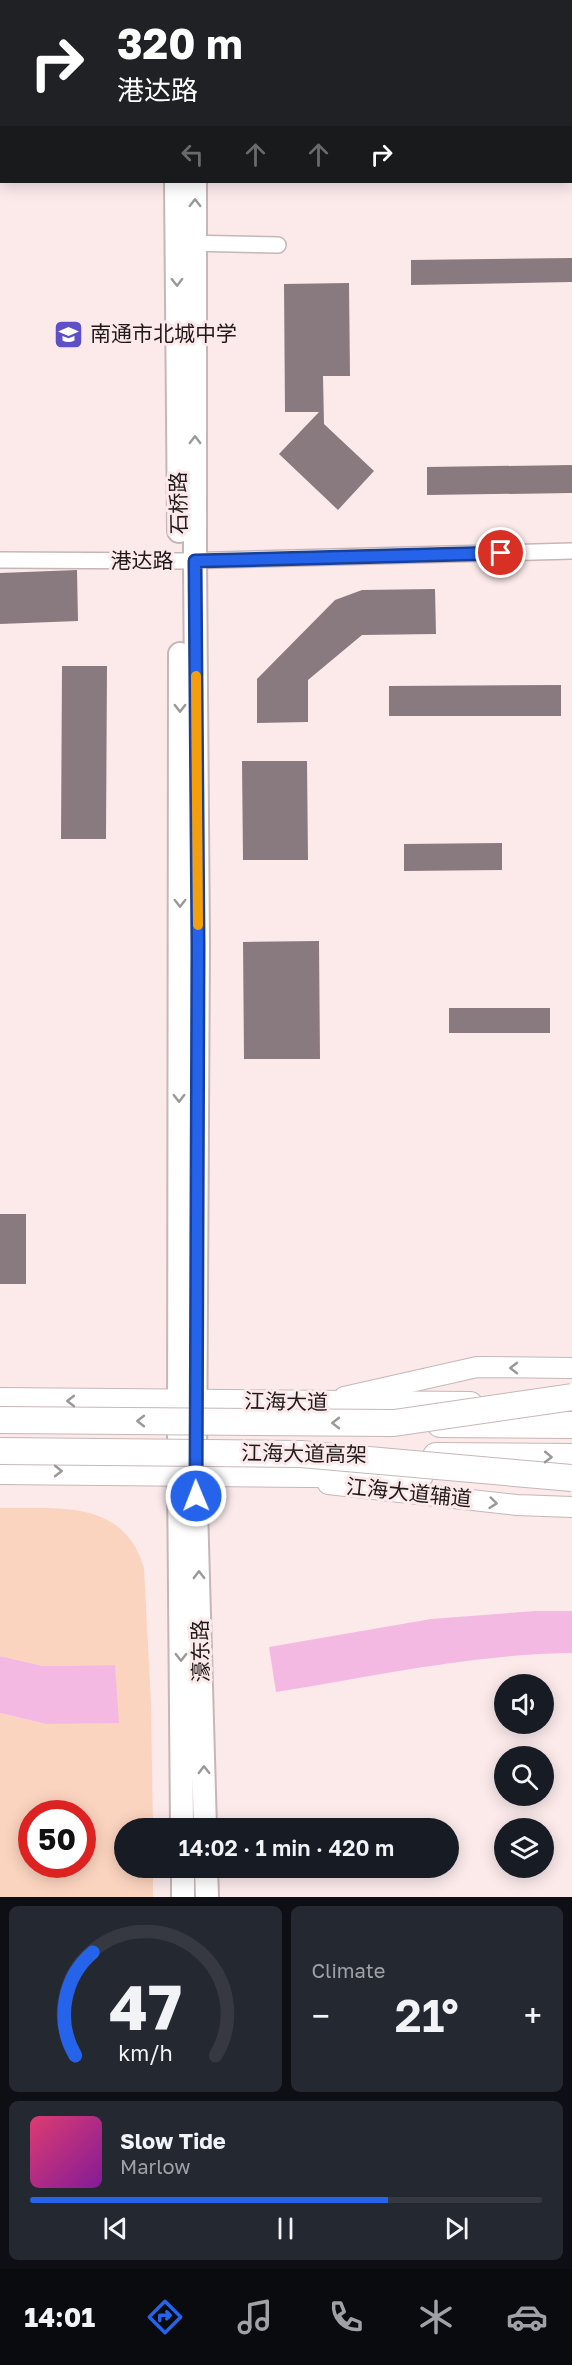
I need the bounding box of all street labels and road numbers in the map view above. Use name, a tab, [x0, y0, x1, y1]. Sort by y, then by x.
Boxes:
street label: 石桥路	[164, 471, 192, 535]
street label: 港达路	[111, 547, 174, 573]
street label: 江海大道	[244, 1387, 328, 1415]
street label: 江海大道高架	[241, 1439, 367, 1467]
street label: 江海大道辅道	[345, 1472, 473, 1512]
street label: 濠东路	[186, 1619, 214, 1683]

